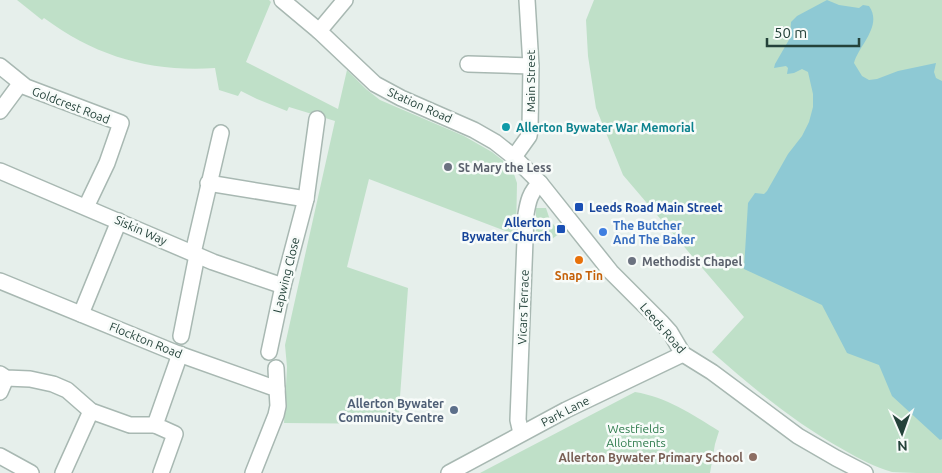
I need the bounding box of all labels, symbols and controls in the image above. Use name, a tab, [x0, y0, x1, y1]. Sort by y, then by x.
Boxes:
scale bar	[767, 15, 860, 47]
text: 50 m	[774, 24, 807, 41]
street label: Main Street	[524, 49, 537, 112]
street label: Goldcrest Road	[30, 84, 112, 126]
street label: Station Road	[386, 85, 454, 125]
marker: Allerton Bywater War Memorial	[500, 121, 512, 133]
place label: Allerton Bywater War Memorial	[516, 121, 695, 134]
marker: St Mary the Less	[442, 161, 454, 173]
place label: St Mary the Less	[458, 161, 552, 174]
marker: Leeds Road Main Street	[573, 201, 585, 213]
place label: Leeds Road Main Street	[589, 201, 723, 214]
street label: Siskin Way	[113, 213, 169, 247]
place label: Allerton Bywater Church	[462, 216, 551, 243]
place label: The Butcher And The Baker	[613, 219, 695, 246]
marker: Allerton Bywater Church	[555, 223, 567, 235]
marker: The Butcher And The Baker	[597, 226, 609, 238]
street label: Lapwing Close	[270, 236, 302, 314]
marker: Snap Tin	[573, 254, 585, 266]
marker: Methodist Chapel	[626, 255, 638, 267]
place label: Methodist Chapel	[642, 255, 743, 268]
street label: Vicars Terrace	[515, 269, 531, 345]
place label: Snap Tin	[555, 269, 603, 282]
street label: Leeds Road	[638, 300, 688, 356]
street label: Flockton Road	[108, 320, 184, 360]
street label: Park Lane	[539, 393, 591, 429]
place label: Allerton Bywater Community Centre	[338, 397, 444, 424]
marker: Allerton Bywater Community Centre	[448, 404, 460, 416]
north arrow	[877, 408, 927, 458]
park label: Westfields Allotments	[606, 422, 666, 449]
text: N	[897, 438, 908, 454]
place label: Allerton Bywater Primary School	[558, 451, 743, 464]
marker: Allerton Bywater Primary School	[747, 451, 759, 463]

